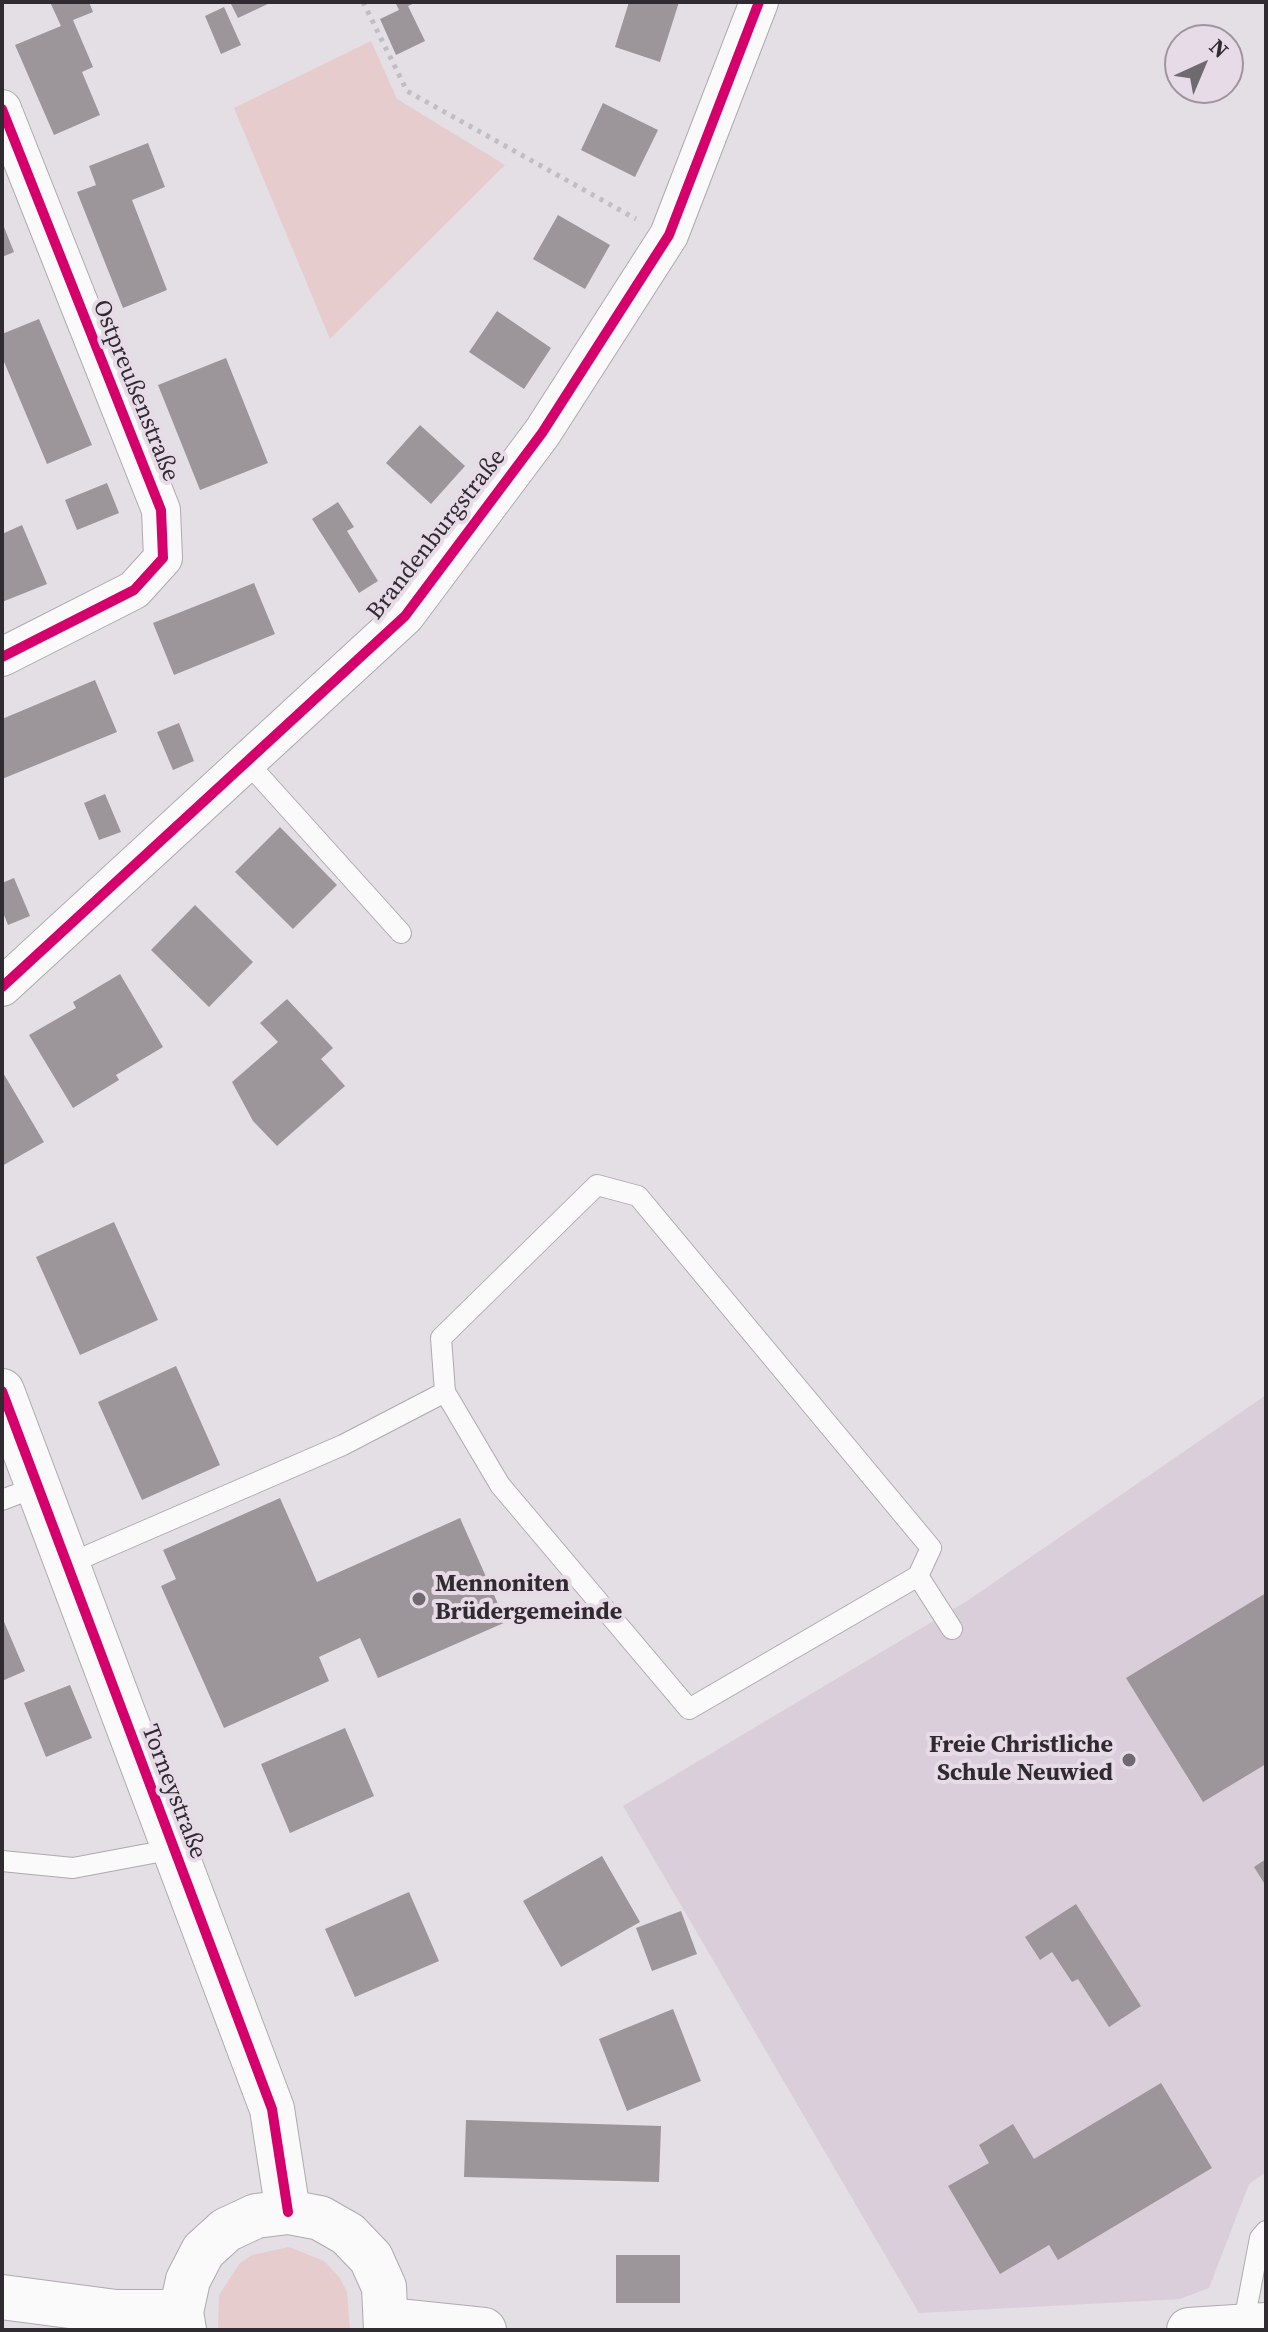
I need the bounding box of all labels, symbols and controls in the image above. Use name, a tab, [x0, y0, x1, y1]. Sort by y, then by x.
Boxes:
north arrow	[1164, 24, 1244, 104]
text: N	[1203, 32, 1235, 65]
street label: Ostpreußenstraße	[85, 296, 185, 486]
street label: Brandenburgstraße	[361, 444, 513, 626]
place label: Mennoniten Brüdergemeinde	[435, 1571, 622, 1627]
marker: Mennoniten Brüdergemeinde	[410, 1590, 428, 1608]
street label: Torneystraße	[134, 1721, 212, 1863]
place label: Freie Christliche Schule Neuwied	[929, 1732, 1113, 1788]
marker: Freie Christliche Schule Neuwied	[1120, 1751, 1138, 1769]

